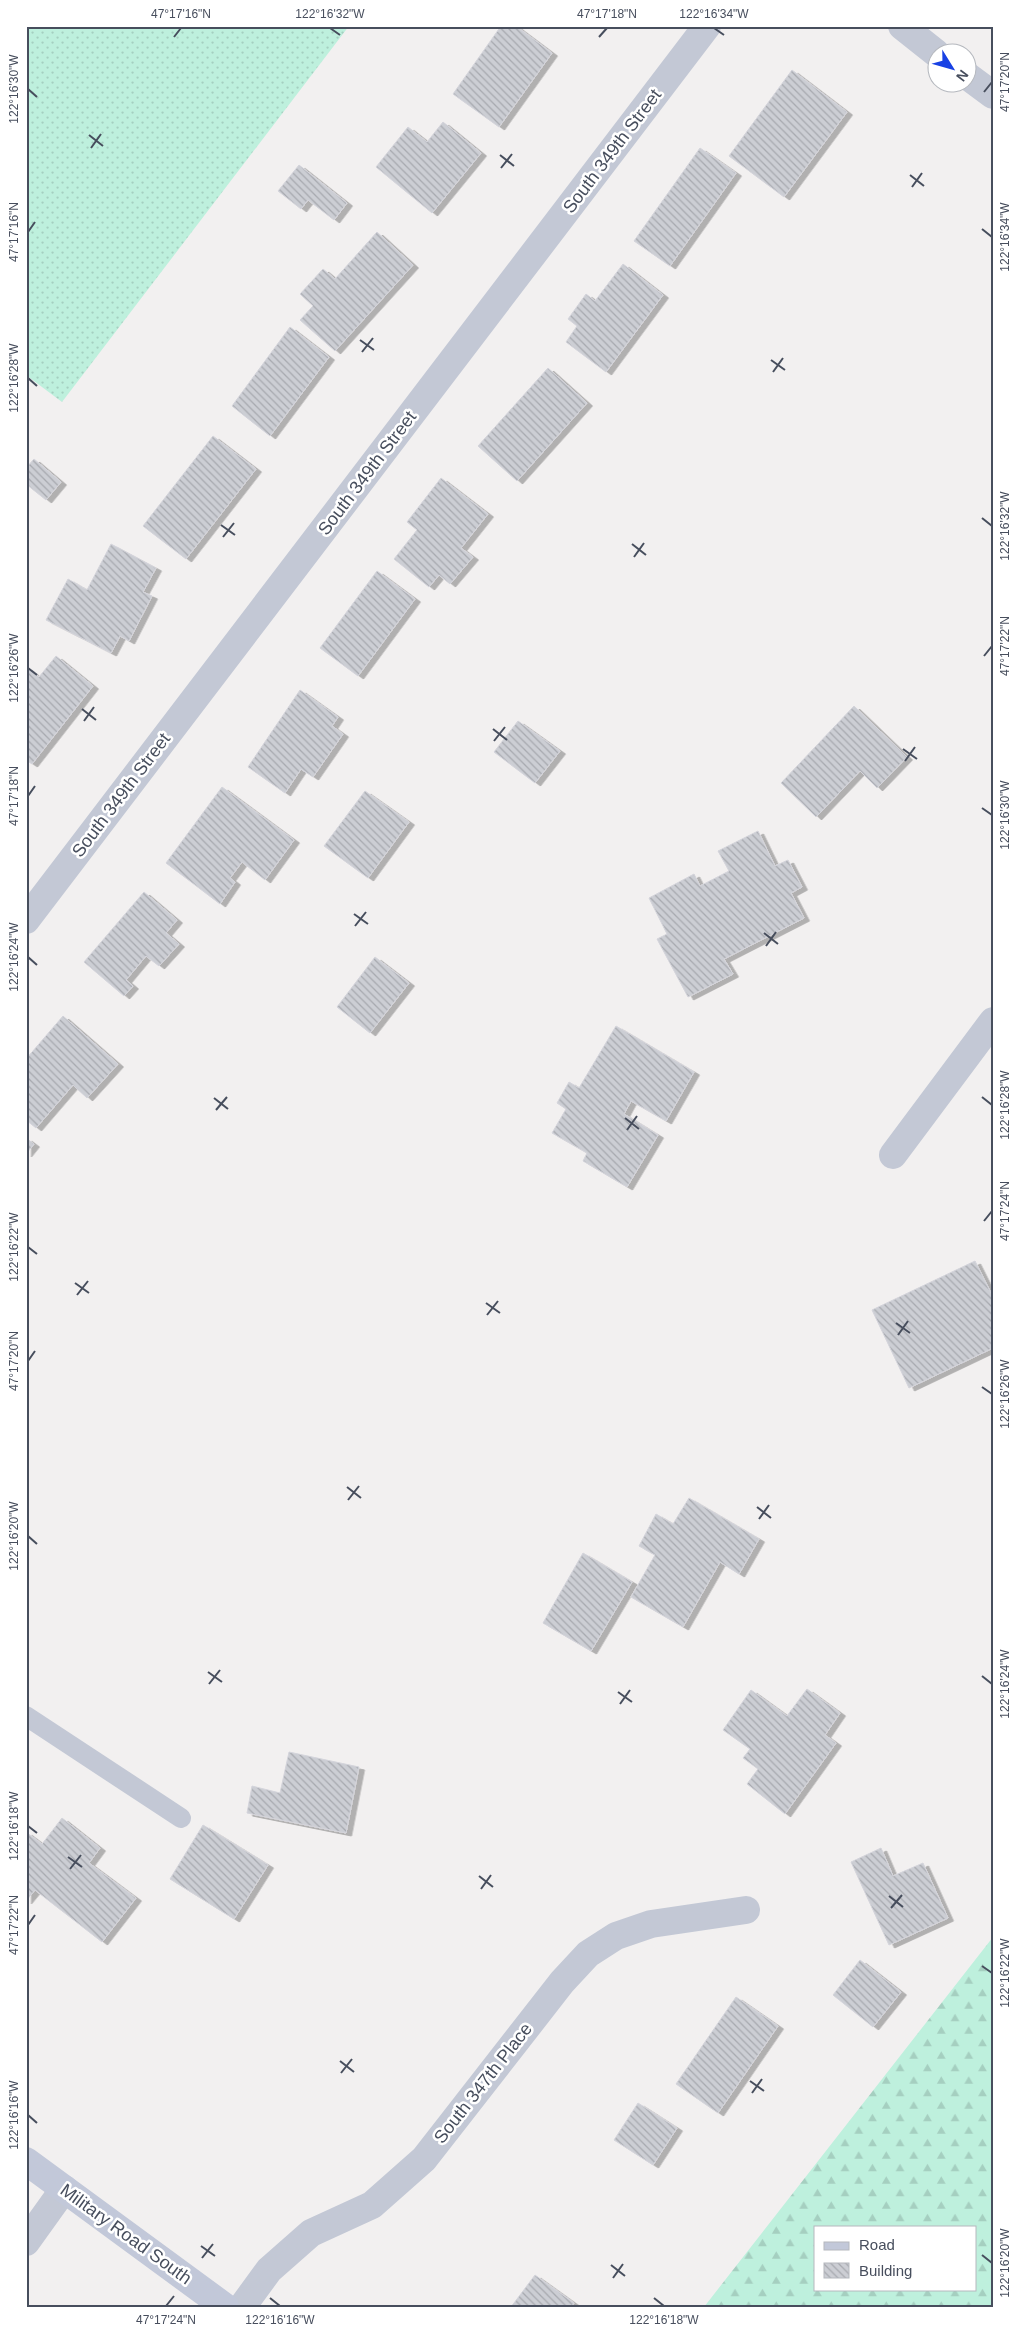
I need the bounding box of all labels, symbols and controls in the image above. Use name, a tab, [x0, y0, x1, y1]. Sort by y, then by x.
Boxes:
text: 47°17'16"N	[151, 7, 211, 21]
text: 122°16'32"W	[295, 7, 365, 21]
text: 47°17'18"N	[577, 7, 637, 21]
text: 122°16'34"W	[679, 7, 749, 21]
north arrow	[926, 42, 976, 92]
text: 47°17'20"N	[998, 52, 1012, 112]
text: 122°16'30"W	[7, 54, 21, 124]
text: N	[953, 67, 972, 85]
street label: South 349th Street	[559, 85, 665, 217]
text: 47°17'16"N	[7, 202, 21, 262]
text: 122°16'34"W	[998, 202, 1012, 272]
text: 122°16'28"W	[7, 343, 21, 413]
street label: South 349th Street	[314, 407, 420, 539]
text: 122°16'32"W	[998, 491, 1012, 561]
text: 47°17'22"N	[998, 616, 1012, 676]
text: 122°16'26"W	[7, 633, 21, 703]
street label: South 349th Street	[68, 729, 174, 861]
text: 47°17'18"N	[7, 766, 21, 826]
text: 122°16'30"W	[998, 780, 1012, 850]
text: 122°16'24"W	[7, 922, 21, 992]
text: 122°16'28"W	[998, 1070, 1012, 1140]
text: 47°17'24"N	[998, 1181, 1012, 1241]
text: 122°16'22"W	[7, 1212, 21, 1282]
text: 47°17'20"N	[7, 1331, 21, 1391]
text: 122°16'26"W	[998, 1359, 1012, 1429]
text: 122°16'20"W	[7, 1501, 21, 1571]
text: 122°16'24"W	[998, 1649, 1012, 1719]
text: 122°16'18"W	[7, 1791, 21, 1861]
text: 47°17'22"N	[7, 1895, 21, 1955]
text: 122°16'22"W	[998, 1938, 1012, 2008]
street label: South 347th Place	[430, 2019, 536, 2147]
text: 122°16'16"W	[7, 2080, 21, 2150]
street label: Military Road South	[57, 2180, 195, 2288]
legend	[814, 2226, 976, 2290]
text: 122°16'20"W	[998, 2228, 1012, 2298]
text: Road	[859, 2236, 895, 2253]
text: Building	[859, 2262, 912, 2279]
text: 47°17'24"N	[136, 2313, 196, 2327]
text: 122°16'16"W	[245, 2313, 315, 2327]
text: 122°16'18"W	[629, 2313, 699, 2327]

